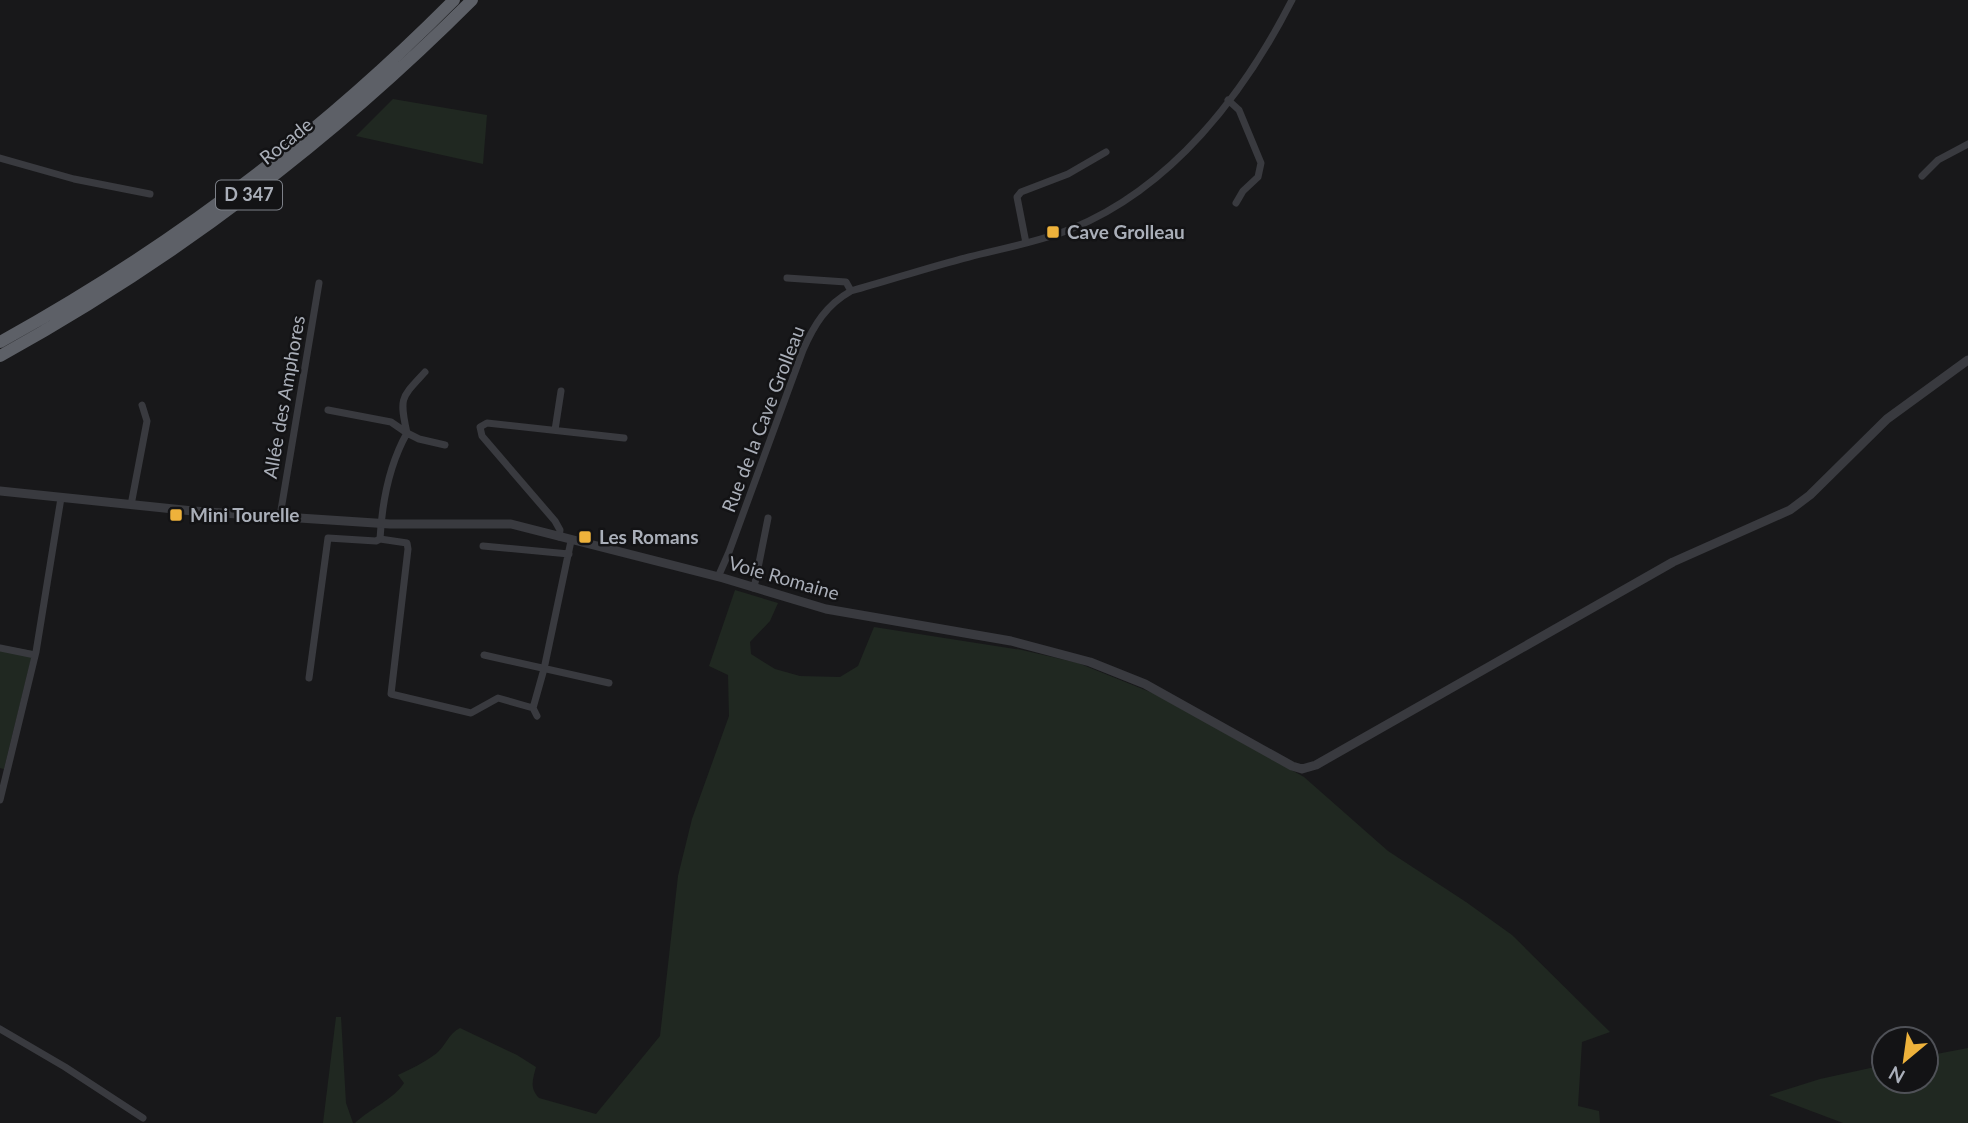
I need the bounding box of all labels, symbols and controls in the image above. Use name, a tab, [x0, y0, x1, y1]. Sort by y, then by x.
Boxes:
street label: Rocade	[255, 112, 317, 169]
road number: D 347	[216, 180, 282, 210]
place label: Cave Grolleau	[1067, 220, 1185, 243]
marker: Cave Grolleau	[1045, 224, 1061, 240]
street label: Allée des Amphores	[258, 314, 309, 480]
street label: Rue de la Cave Grolleau	[716, 322, 809, 515]
place label: Mini Tourelle	[190, 503, 300, 526]
marker: Mini Tourelle	[168, 507, 184, 523]
place label: Les Romans	[599, 525, 699, 548]
marker: Les Romans	[577, 529, 593, 545]
street label: Voie Romaine	[726, 551, 842, 604]
north arrow	[1870, 1025, 1940, 1095]
text: N	[1885, 1062, 1908, 1089]

